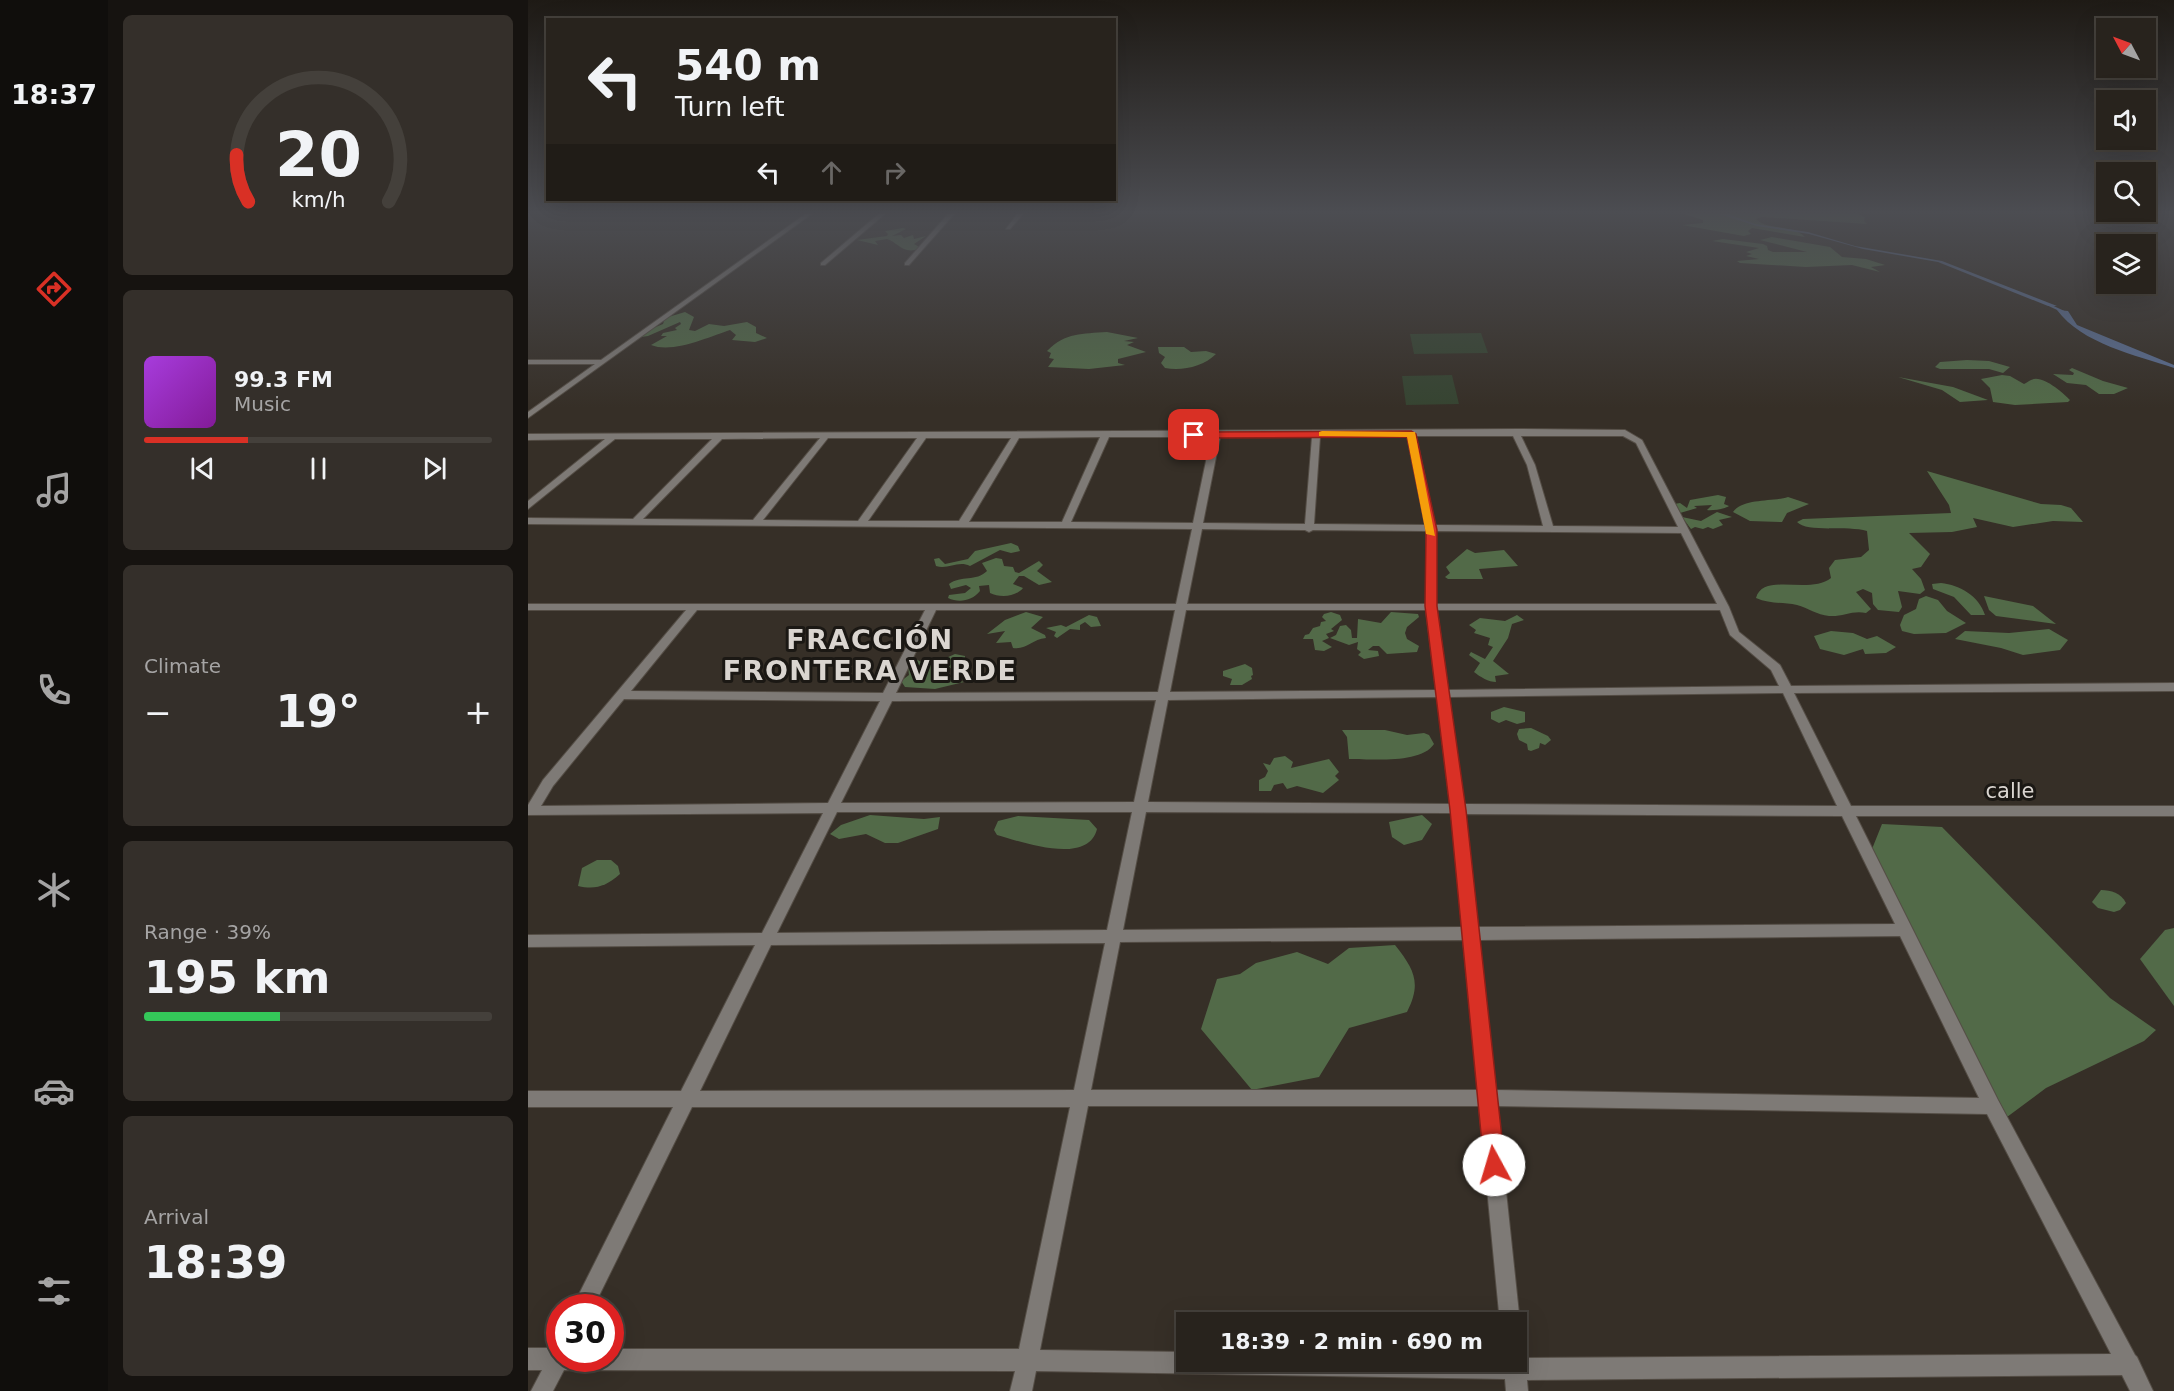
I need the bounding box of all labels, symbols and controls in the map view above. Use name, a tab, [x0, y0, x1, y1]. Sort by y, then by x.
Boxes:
north arrow	[2096, 18, 2156, 78]
map controls	[2096, 18, 2156, 294]
text: 540 m	[675, 41, 821, 90]
icon: left	[576, 42, 654, 120]
text: 18:37	[11, 79, 97, 110]
button: sound	[2096, 90, 2156, 150]
text: Turn left	[675, 91, 785, 122]
text: 20	[275, 118, 361, 191]
icon: left	[752, 156, 785, 189]
icon: ahead	[815, 156, 848, 189]
icon: right	[878, 156, 911, 189]
button: search	[2096, 162, 2156, 222]
text: km/h	[291, 187, 345, 212]
button: layers	[2096, 234, 2156, 294]
icon: directions	[33, 268, 75, 310]
text: 99.3 FM	[234, 367, 333, 392]
text: Music	[234, 392, 291, 416]
pin	[1168, 409, 1219, 460]
icon: arrive	[1177, 418, 1210, 451]
icon: previous	[186, 452, 219, 485]
icon: pause	[302, 452, 335, 485]
icon: next	[418, 452, 451, 485]
icon: music	[33, 469, 75, 511]
district label: FRACCIÓN FRONTERA VERDE	[723, 624, 1017, 686]
text: Climate	[144, 654, 221, 678]
icon: phone	[33, 669, 75, 711]
text: 19°	[275, 685, 361, 738]
text: −	[144, 693, 172, 732]
text: +	[464, 693, 492, 732]
street label: calle	[1985, 779, 2035, 803]
icon: climate	[33, 869, 75, 911]
text: Range · 39%	[144, 920, 271, 944]
text: 195 km	[144, 951, 330, 1004]
icon: car	[33, 1070, 75, 1112]
position arrow	[1462, 1133, 1526, 1197]
text: Arrival	[144, 1205, 209, 1229]
text: 18:39	[144, 1236, 287, 1289]
icon: filters	[33, 1270, 75, 1312]
speed limit sign: 30	[546, 1294, 624, 1372]
text: 18:39 · 2 min · 690 m	[1220, 1329, 1483, 1354]

